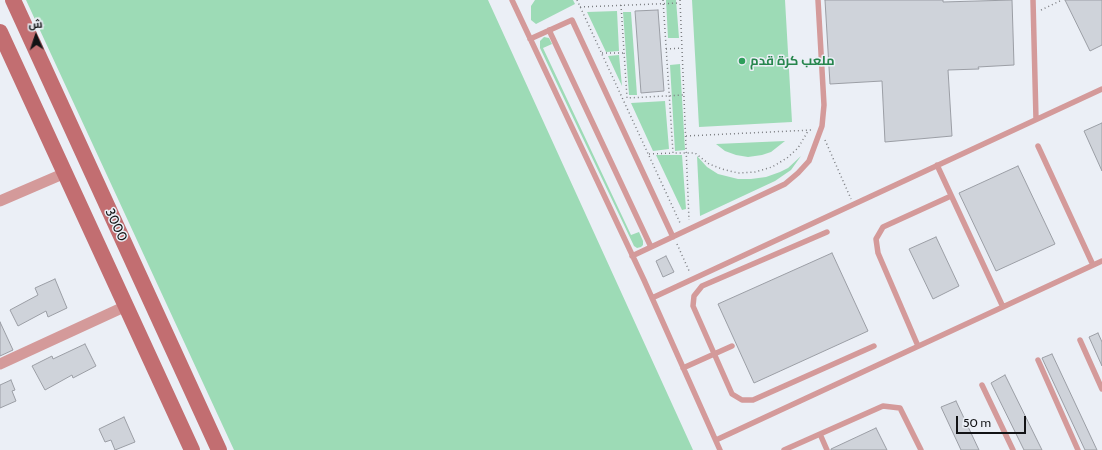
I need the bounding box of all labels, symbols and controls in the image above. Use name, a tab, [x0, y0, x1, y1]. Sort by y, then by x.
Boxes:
north arrow	[16, 16, 56, 56]
text: ش	[28, 17, 43, 31]
place label: ملعب كرة قدم	[750, 53, 835, 69]
marker: ملعب كرة قدم	[737, 56, 747, 66]
street label: 3000	[102, 206, 130, 244]
scale bar	[958, 408, 1028, 434]
text: 50 m	[963, 415, 991, 430]

